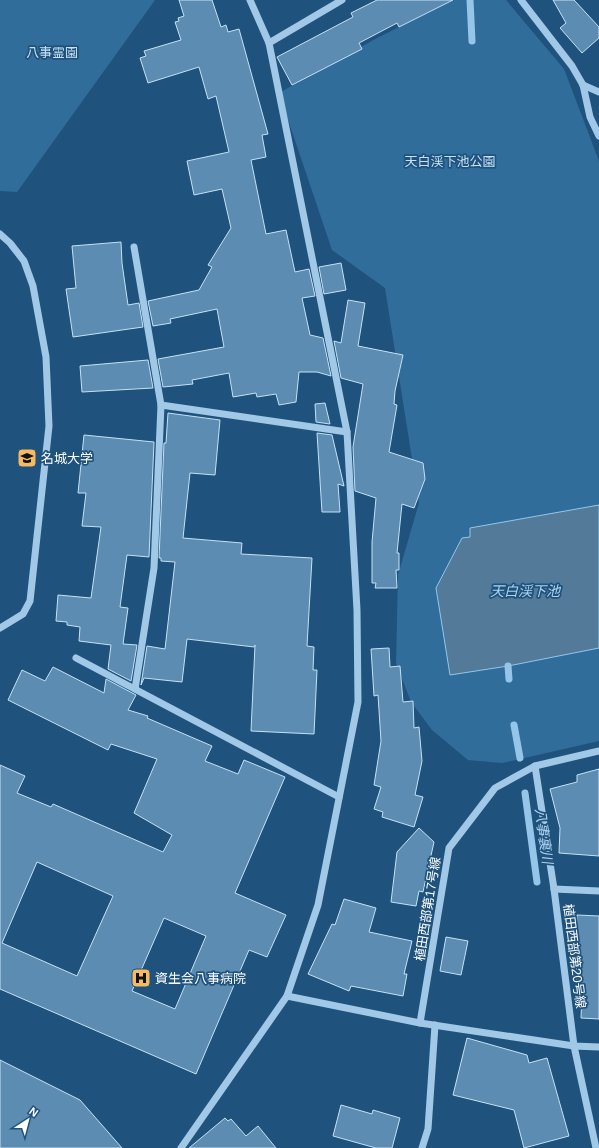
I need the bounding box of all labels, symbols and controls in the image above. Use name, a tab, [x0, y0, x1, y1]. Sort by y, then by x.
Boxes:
park label: 八事霊園	[26, 45, 78, 60]
park label: 天白渓下池公園	[404, 154, 496, 169]
school or university icon: 名城大学	[16, 447, 38, 469]
place label: 名城大学	[41, 451, 93, 466]
water label: 天白渓下池	[490, 583, 562, 599]
water label: 八事裏川	[532, 807, 556, 867]
street label: 植田西部第17号線	[412, 856, 443, 962]
street label: 植田西部第20号線	[561, 903, 588, 1009]
hospital icon: 資生会八事病院	[130, 967, 152, 989]
place label: 資生会八事病院	[155, 971, 246, 986]
north arrow	[8, 1100, 48, 1140]
text: N	[27, 1105, 41, 1119]

